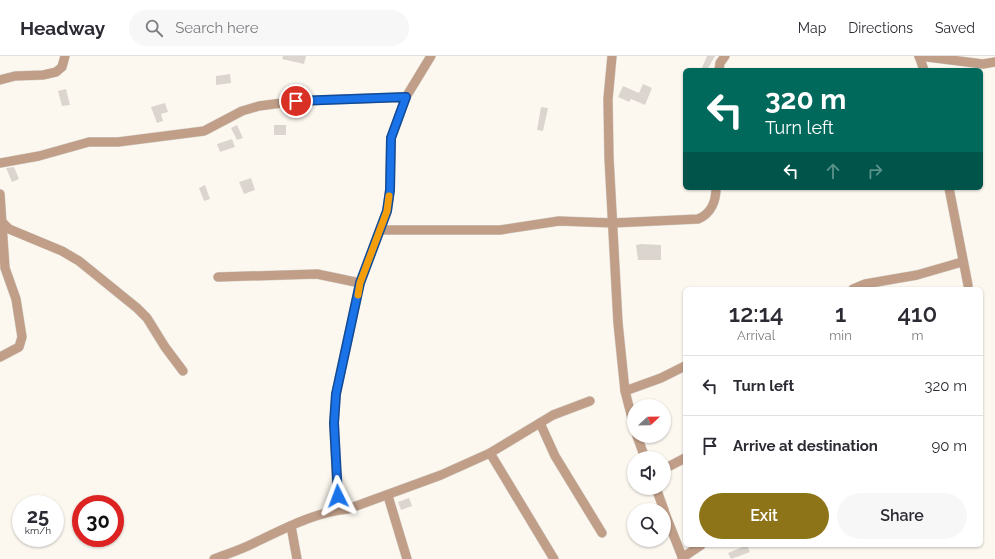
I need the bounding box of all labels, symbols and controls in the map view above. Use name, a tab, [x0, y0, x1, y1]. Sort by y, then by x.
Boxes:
search box	[129, 10, 409, 46]
text: Headway	[20, 17, 105, 39]
icon: search	[143, 17, 165, 39]
text: Search here	[175, 19, 258, 37]
text: Map	[798, 20, 826, 36]
text: Directions	[848, 20, 913, 36]
text: Saved	[935, 20, 975, 36]
text: 320 m	[765, 83, 846, 116]
pin	[279, 84, 313, 118]
icon: left	[699, 84, 751, 136]
icon: arrive	[285, 90, 307, 112]
text: Turn left	[765, 117, 834, 138]
icon: left	[780, 160, 802, 182]
icon: ahead	[822, 160, 844, 182]
icon: right	[864, 160, 886, 182]
text: 12:14	[729, 299, 784, 328]
text: 1	[835, 299, 846, 328]
text: 410	[898, 299, 937, 328]
text: Arrival	[737, 328, 775, 343]
text: min	[829, 328, 852, 343]
text: m	[911, 328, 923, 343]
icon: left	[699, 375, 721, 397]
text: Turn left	[733, 377, 794, 395]
text: 320 m	[924, 377, 967, 395]
north arrow	[627, 399, 671, 443]
map controls	[627, 399, 671, 547]
icon: arrive	[699, 435, 721, 457]
text: Arrive at destination	[733, 437, 878, 455]
text: 90 m	[931, 437, 967, 455]
button: sound	[627, 451, 671, 495]
position arrow	[317, 475, 359, 517]
button: Exit	[699, 493, 829, 539]
button: Share	[837, 493, 967, 539]
speed limit sign: 30	[72, 495, 124, 547]
button: search	[627, 503, 671, 547]
text: 25	[27, 504, 49, 528]
text: km/h	[25, 525, 51, 536]

